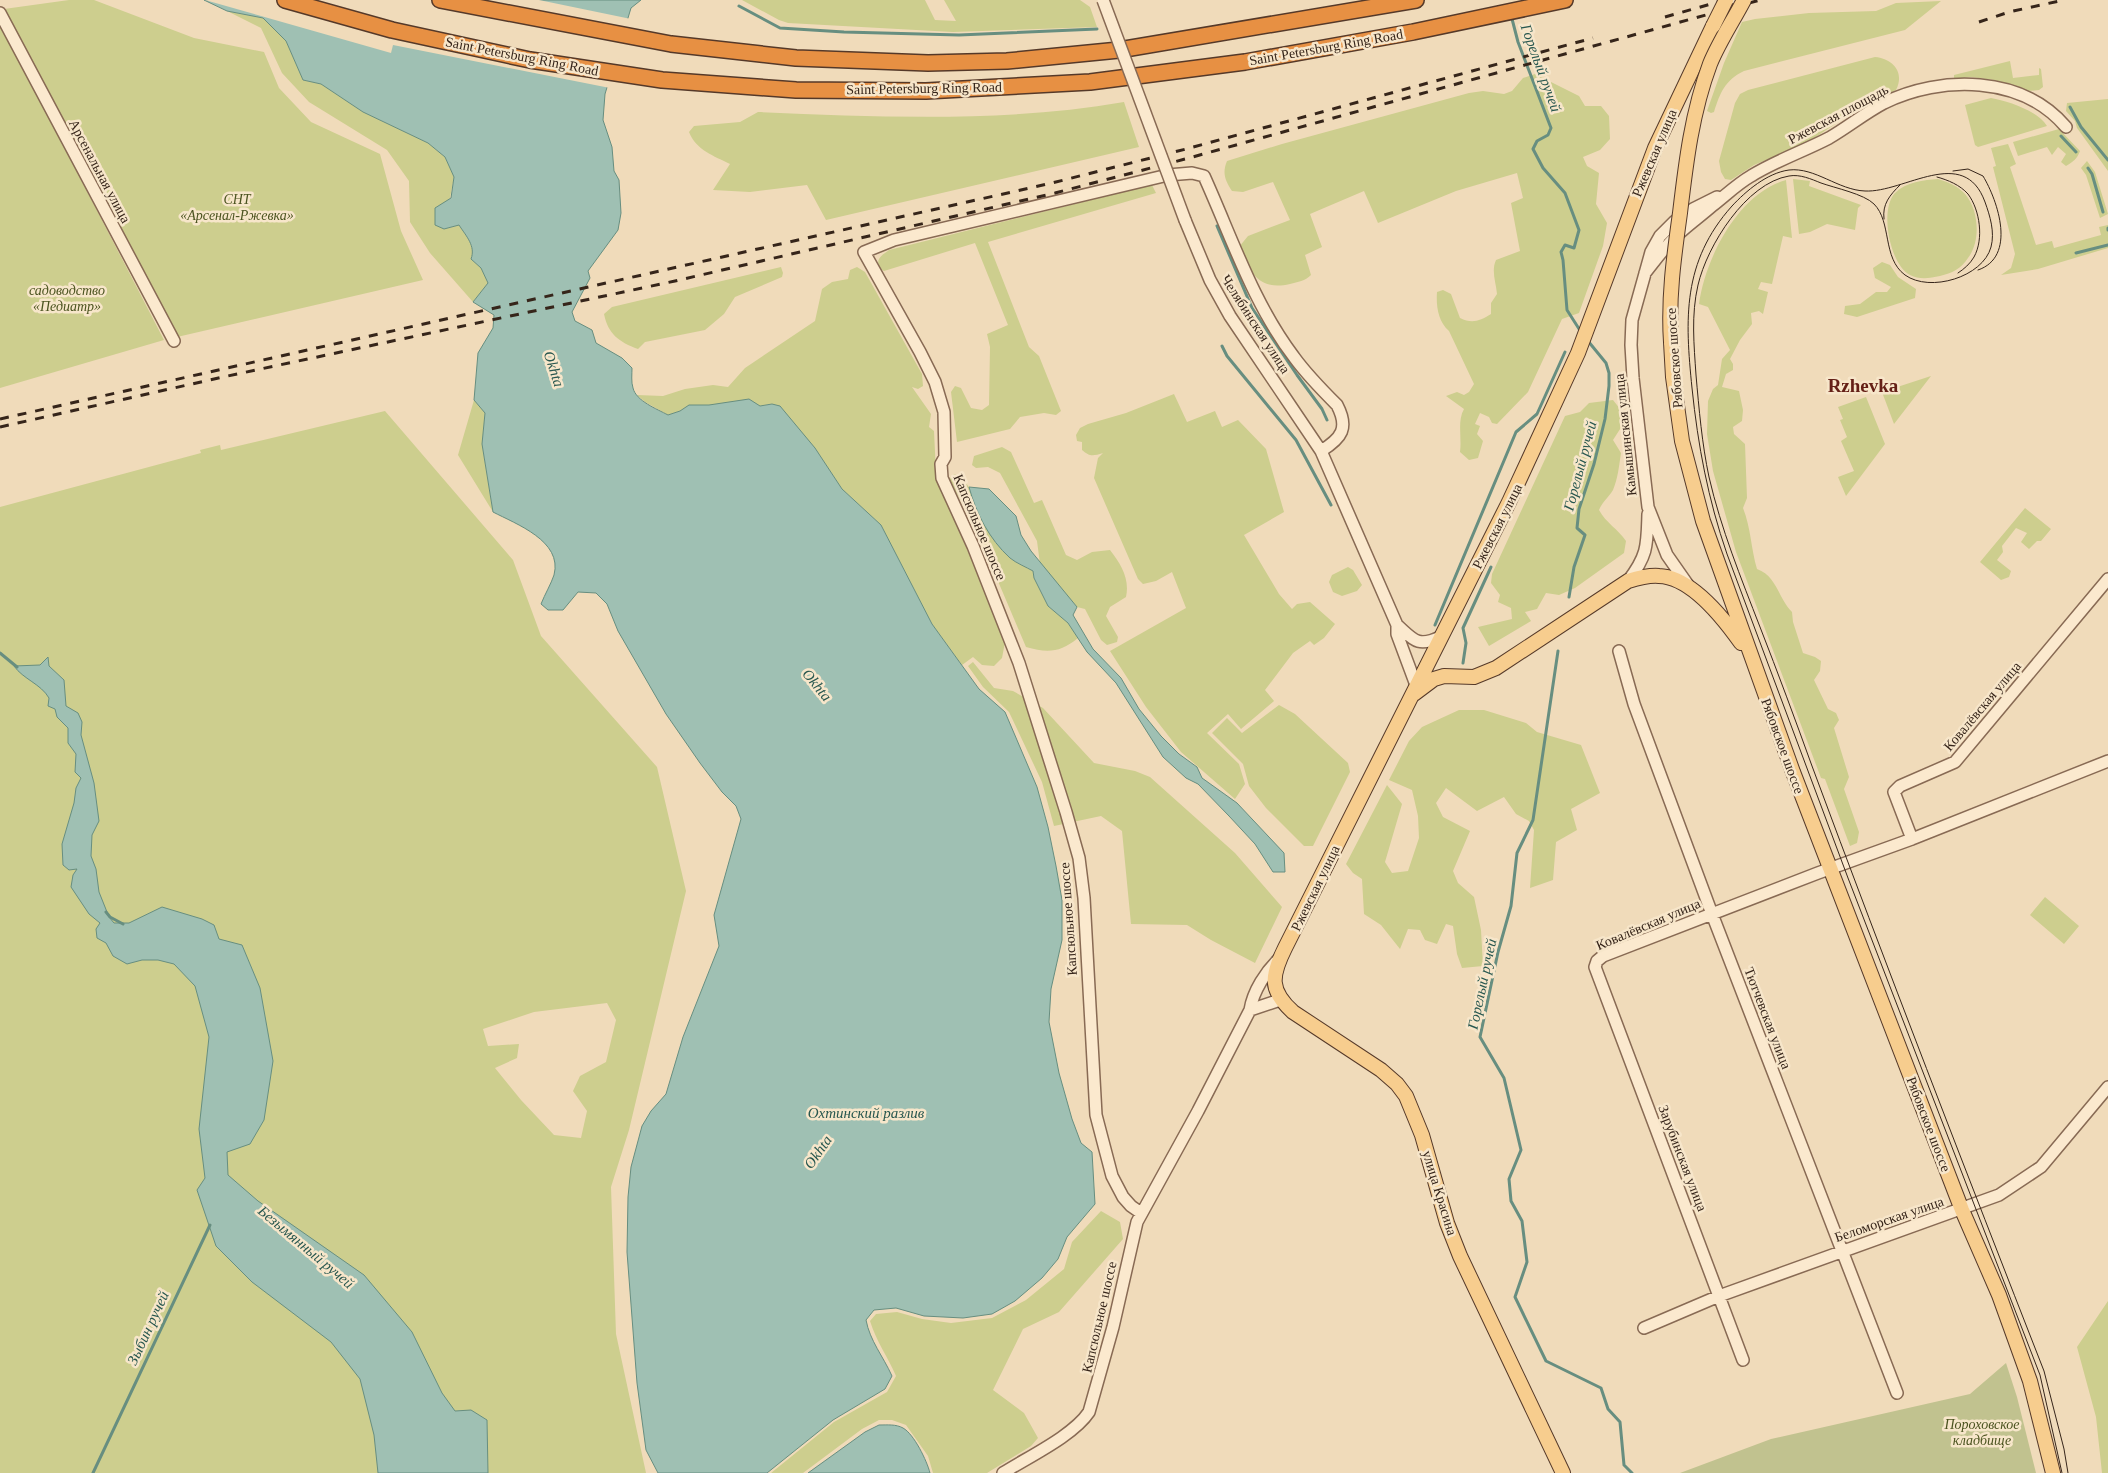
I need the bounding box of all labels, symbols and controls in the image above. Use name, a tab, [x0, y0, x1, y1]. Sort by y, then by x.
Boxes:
water label: Горелый ручей	[1517, 21, 1564, 115]
street label: Saint Petersburg Ring Road	[1248, 27, 1404, 68]
street label: Saint Petersburg Ring Road	[444, 34, 600, 79]
street label: Saint Petersburg Ring Road	[846, 80, 1002, 97]
street label: Ржевская площадь	[1786, 82, 1891, 147]
street label: Ржевская улица	[1629, 106, 1680, 199]
street label: Арсенальная улица	[66, 117, 134, 226]
park label: СНТ «Арсенал-Ржевка»	[180, 192, 294, 223]
street label: Челябинская улица	[1218, 272, 1293, 377]
park label: садоводство «Педиатр»	[29, 283, 105, 314]
street label: Рябовское шоссе	[1664, 307, 1685, 409]
water label: Okhta	[541, 349, 567, 389]
street label: Камышинская улица	[1612, 372, 1639, 497]
district label: Rzhevka	[1828, 375, 1899, 396]
water label: Горелый ручей	[1560, 419, 1600, 514]
street label: Капсюльное шоссе	[950, 472, 1009, 582]
street label: Ржевская улица	[1470, 480, 1526, 571]
street label: Ковалёвская улица	[1941, 658, 2025, 754]
water label: Okhta	[799, 666, 835, 704]
street label: Рябовское шоссе	[1758, 696, 1807, 796]
street label: Ржевская улица	[1288, 842, 1343, 934]
street label: Капсюльное шоссе	[1057, 862, 1080, 976]
street label: Ковалёвская улица	[1594, 895, 1703, 953]
water label: Горелый ручей	[1464, 937, 1500, 1032]
street label: Тютчевская улица	[1741, 965, 1794, 1072]
street label: Рябовское шоссе	[1904, 1075, 1954, 1174]
street label: Зарубинская улица	[1655, 1103, 1710, 1214]
water label: Охтинский разлив	[808, 1105, 925, 1121]
water label: Okhta	[801, 1132, 835, 1172]
street label: улица Красина	[1419, 1149, 1460, 1238]
street label: Беломорская улица	[1833, 1194, 1946, 1245]
water label: Безымянный ручей	[254, 1202, 357, 1292]
street label: Капсюльное шоссе	[1079, 1260, 1120, 1374]
water label: Зыбин ручей	[124, 1288, 172, 1367]
park label: Пороховское кладбище	[1943, 1417, 2020, 1448]

